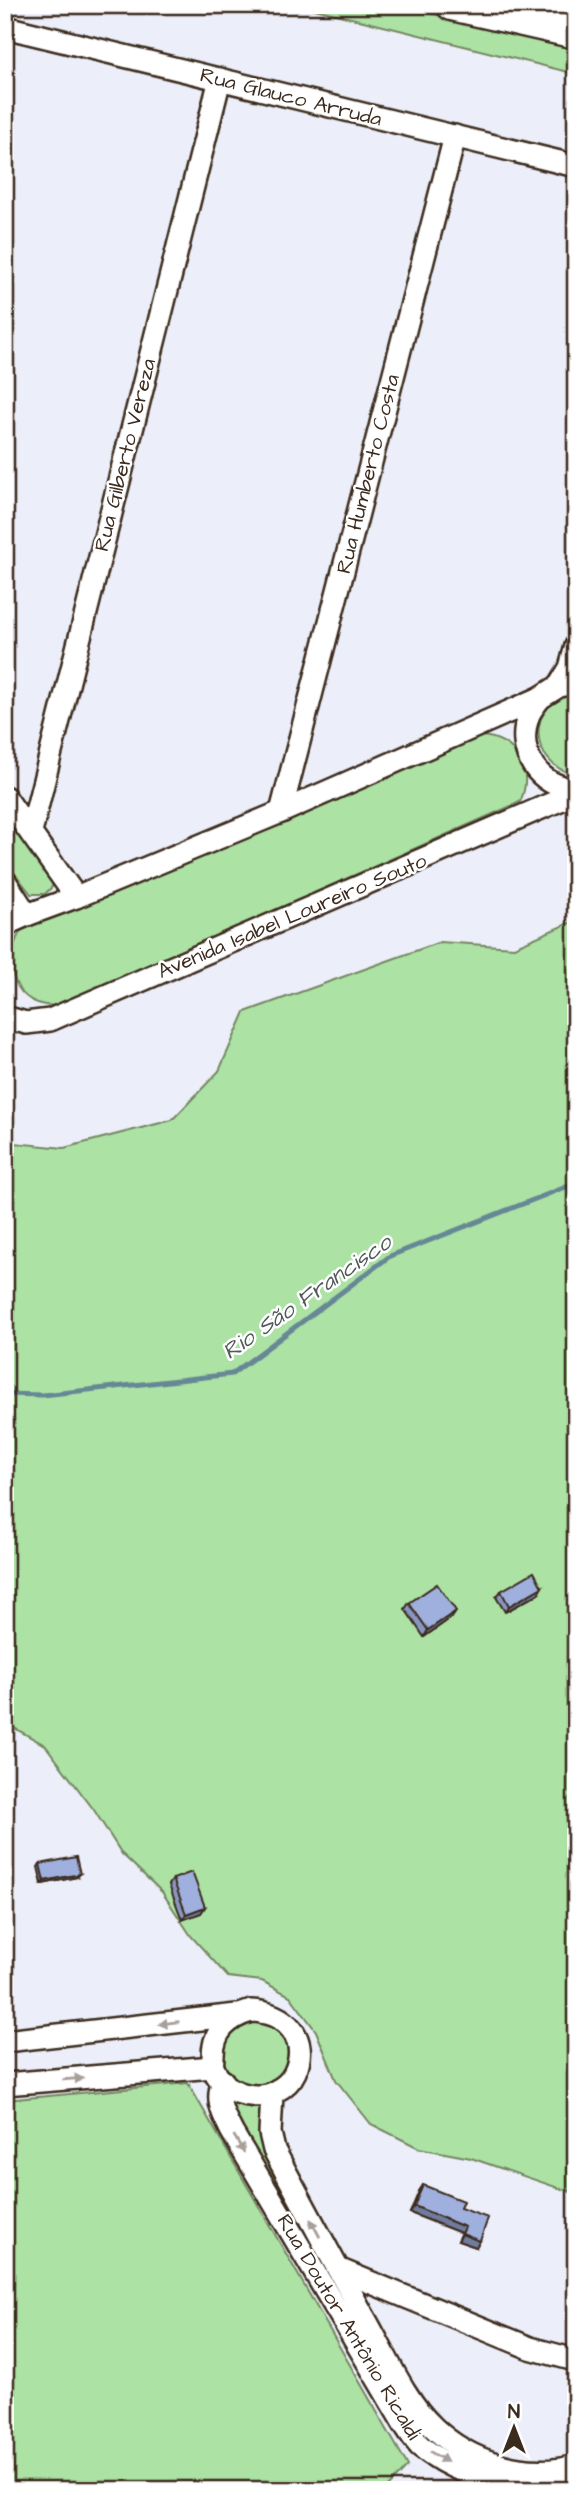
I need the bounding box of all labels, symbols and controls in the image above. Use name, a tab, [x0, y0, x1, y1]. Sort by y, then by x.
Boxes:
street label: Rua Glauco Arruda	[197, 60, 385, 134]
street label: Rua Gilberto Vereza	[87, 355, 163, 554]
street label: Rua Humberto Costa	[329, 371, 407, 577]
street label: Avenida Isabel Loureiro Souto	[153, 846, 431, 986]
water label: Rio São Francisco	[216, 1225, 400, 1367]
one-way arrow	[158, 2017, 180, 2028]
one-way arrow	[63, 2073, 85, 2084]
one-way arrow	[233, 2134, 245, 2153]
street label: Rua Doutor Antônio Ricaldi	[270, 2209, 428, 2445]
one-way arrow	[309, 2218, 321, 2238]
north arrow	[480, 2394, 550, 2464]
text: N	[508, 2399, 520, 2426]
one-way arrow	[430, 2451, 449, 2464]

